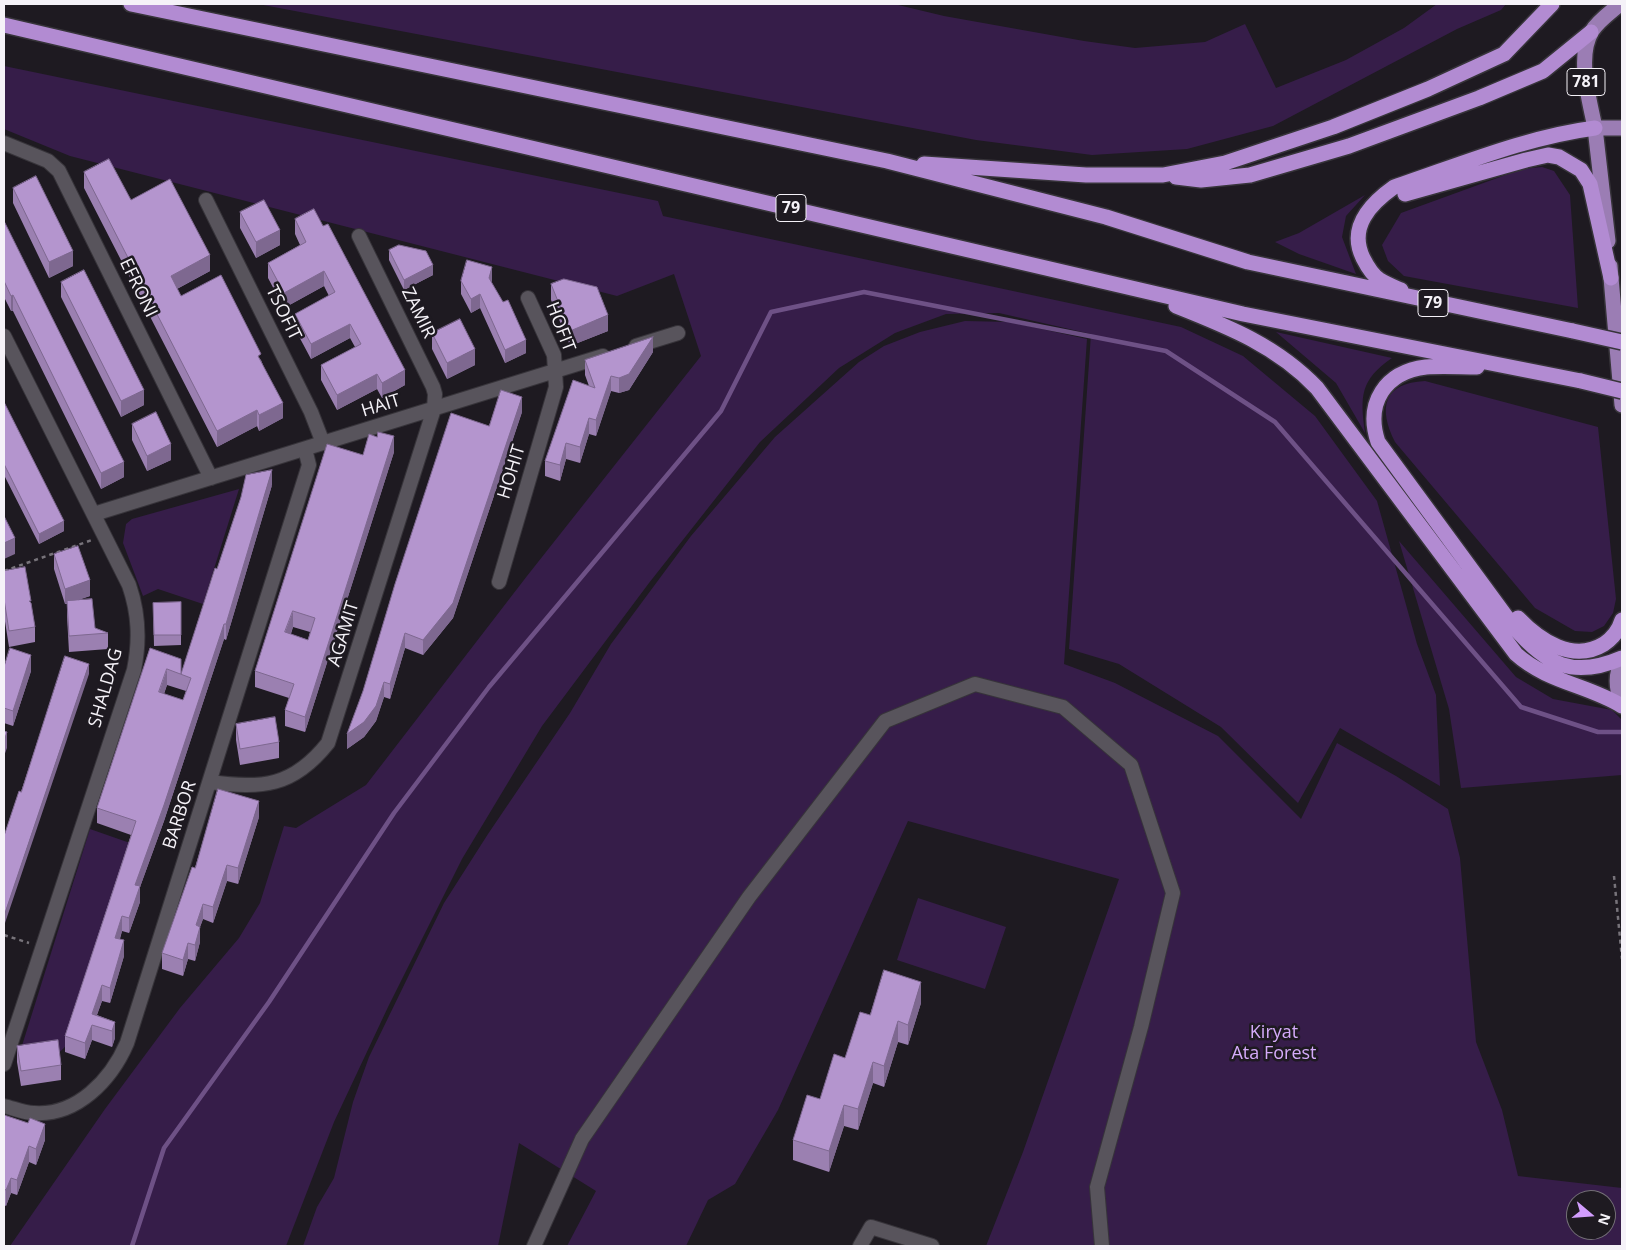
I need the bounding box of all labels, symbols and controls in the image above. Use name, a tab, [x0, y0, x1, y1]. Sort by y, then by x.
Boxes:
road number: 781	[1567, 68, 1605, 95]
road number: 79	[776, 194, 806, 222]
street label: EFRONI	[114, 255, 162, 321]
street label: TSOFIT	[261, 282, 305, 344]
street label: ZAMIR	[396, 284, 440, 342]
road number: 79	[1418, 290, 1448, 316]
street label: HOFIT	[541, 299, 579, 355]
street label: HAIT	[359, 390, 403, 422]
street label: HOHIT	[494, 442, 530, 502]
street label: AGAMIT	[324, 599, 364, 669]
street label: SHALDAG	[84, 646, 128, 730]
street label: BARBOR	[159, 778, 201, 852]
park label: Kiryat Ata Forest	[1231, 1022, 1317, 1064]
north arrow	[1566, 1190, 1616, 1240]
text: N	[1594, 1211, 1616, 1228]

